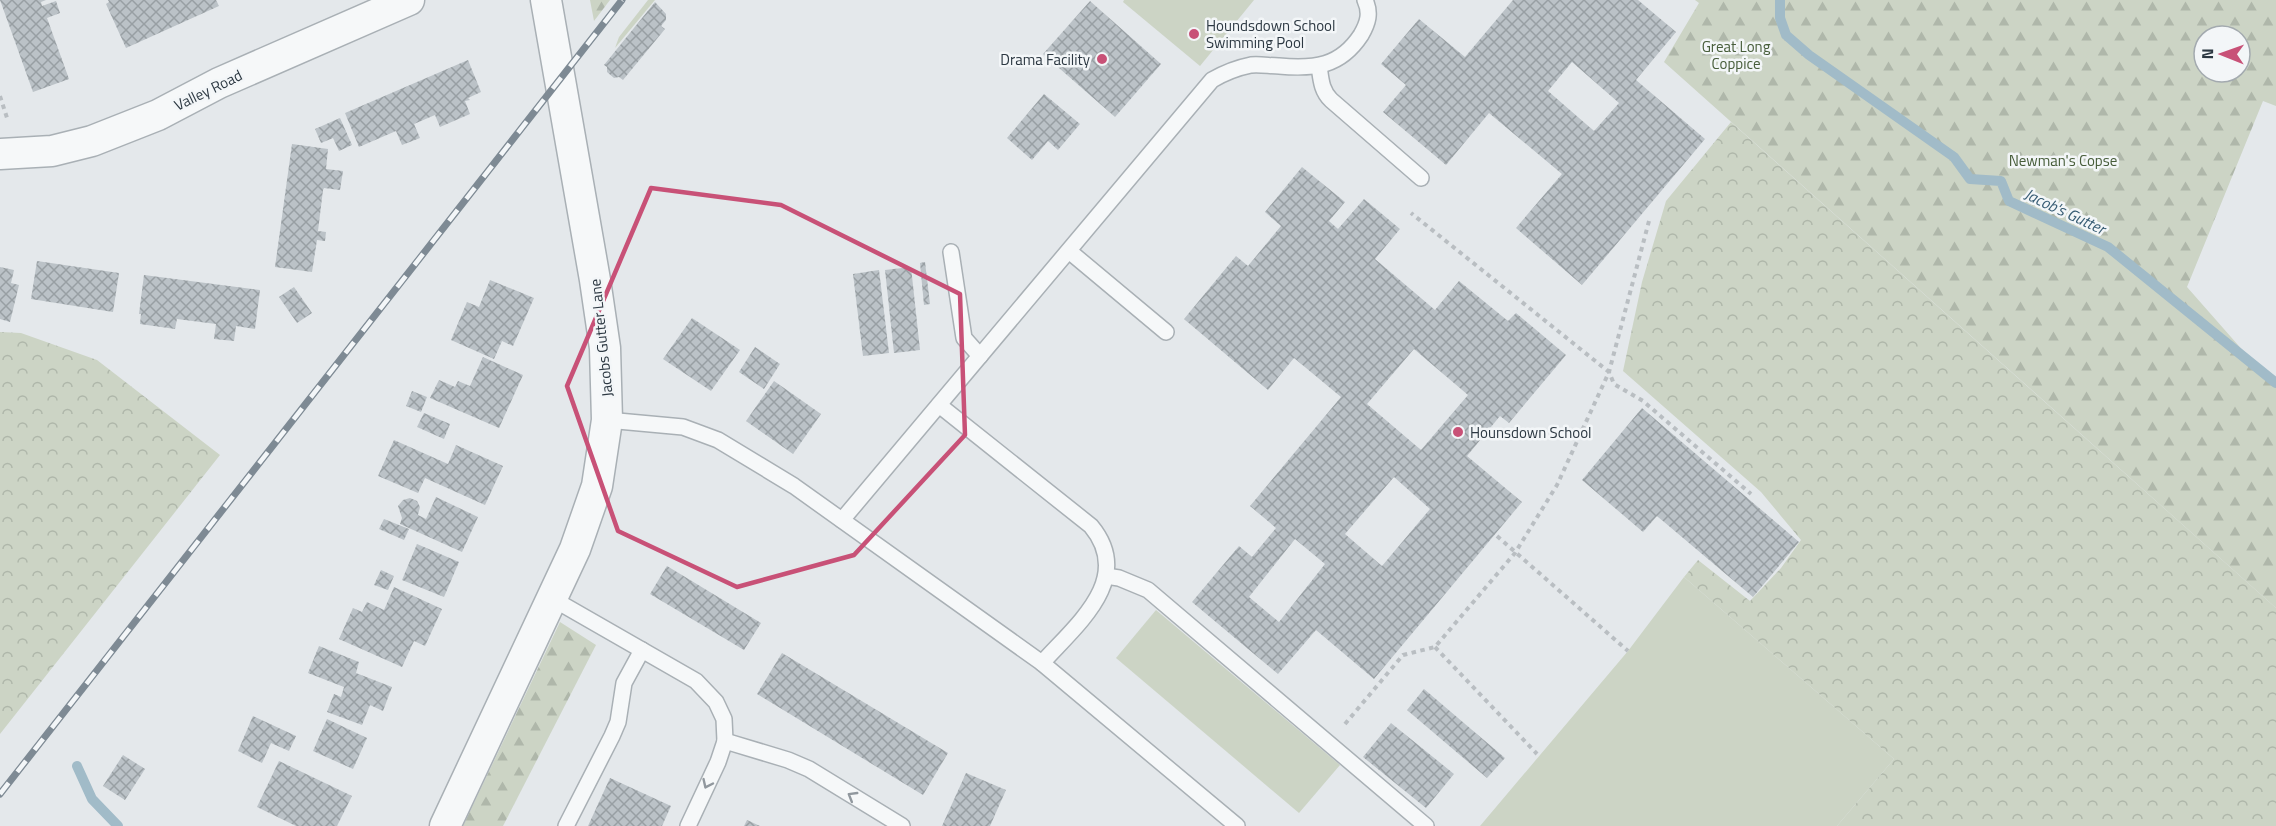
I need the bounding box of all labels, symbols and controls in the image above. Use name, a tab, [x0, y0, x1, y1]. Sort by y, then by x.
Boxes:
place label: Houndsdown School Swimming Pool	[1206, 14, 1336, 54]
north arrow	[2192, 24, 2252, 84]
marker: Houndsdown School Swimming Pool	[1187, 27, 1201, 41]
park label: Great Long Coppice	[1702, 35, 1771, 75]
place label: Drama Facility	[1000, 48, 1090, 71]
text: N	[2195, 48, 2219, 59]
marker: Drama Facility	[1095, 52, 1109, 66]
street label: Valley Road	[170, 64, 246, 116]
park label: Newman's Copse	[2009, 149, 2117, 172]
water label: Jacob's Gutter	[2021, 182, 2111, 241]
street label: Jacobs Gutter Lane	[583, 278, 619, 398]
place label: Hounsdown School	[1470, 421, 1592, 444]
marker: Hounsdown School	[1451, 425, 1465, 439]
one-way arrow	[703, 778, 715, 789]
one-way arrow	[848, 791, 858, 803]

